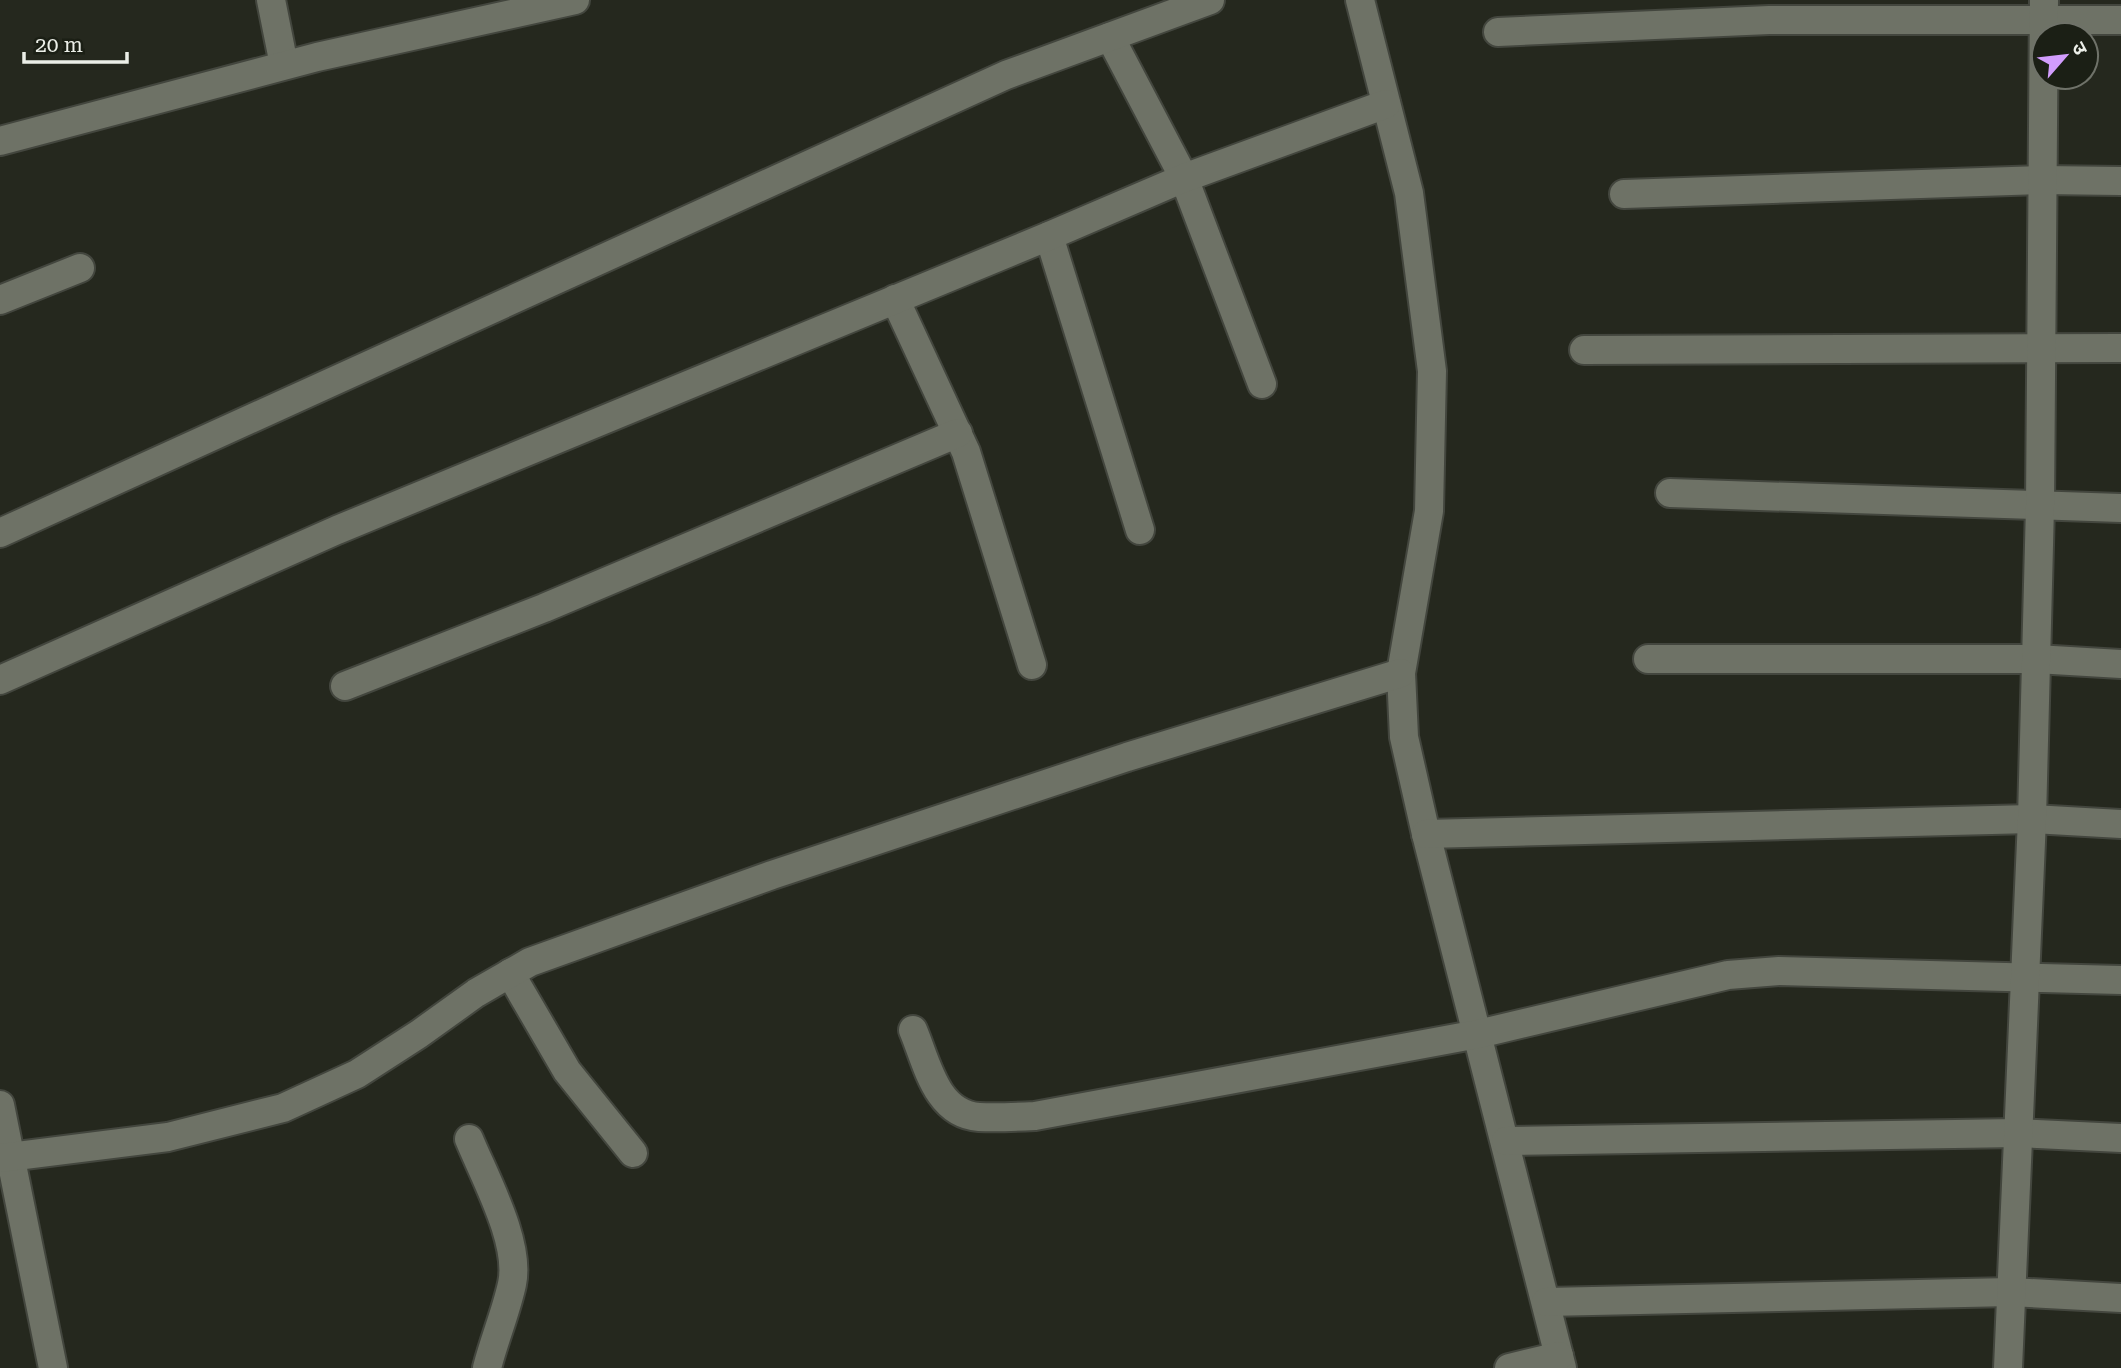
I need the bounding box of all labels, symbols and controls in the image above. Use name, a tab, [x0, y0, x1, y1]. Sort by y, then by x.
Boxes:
scale bar	[24, 21, 128, 65]
north arrow	[2030, 21, 2100, 91]
text: 20 m	[35, 33, 83, 57]
text: उ	[2067, 38, 2093, 59]

